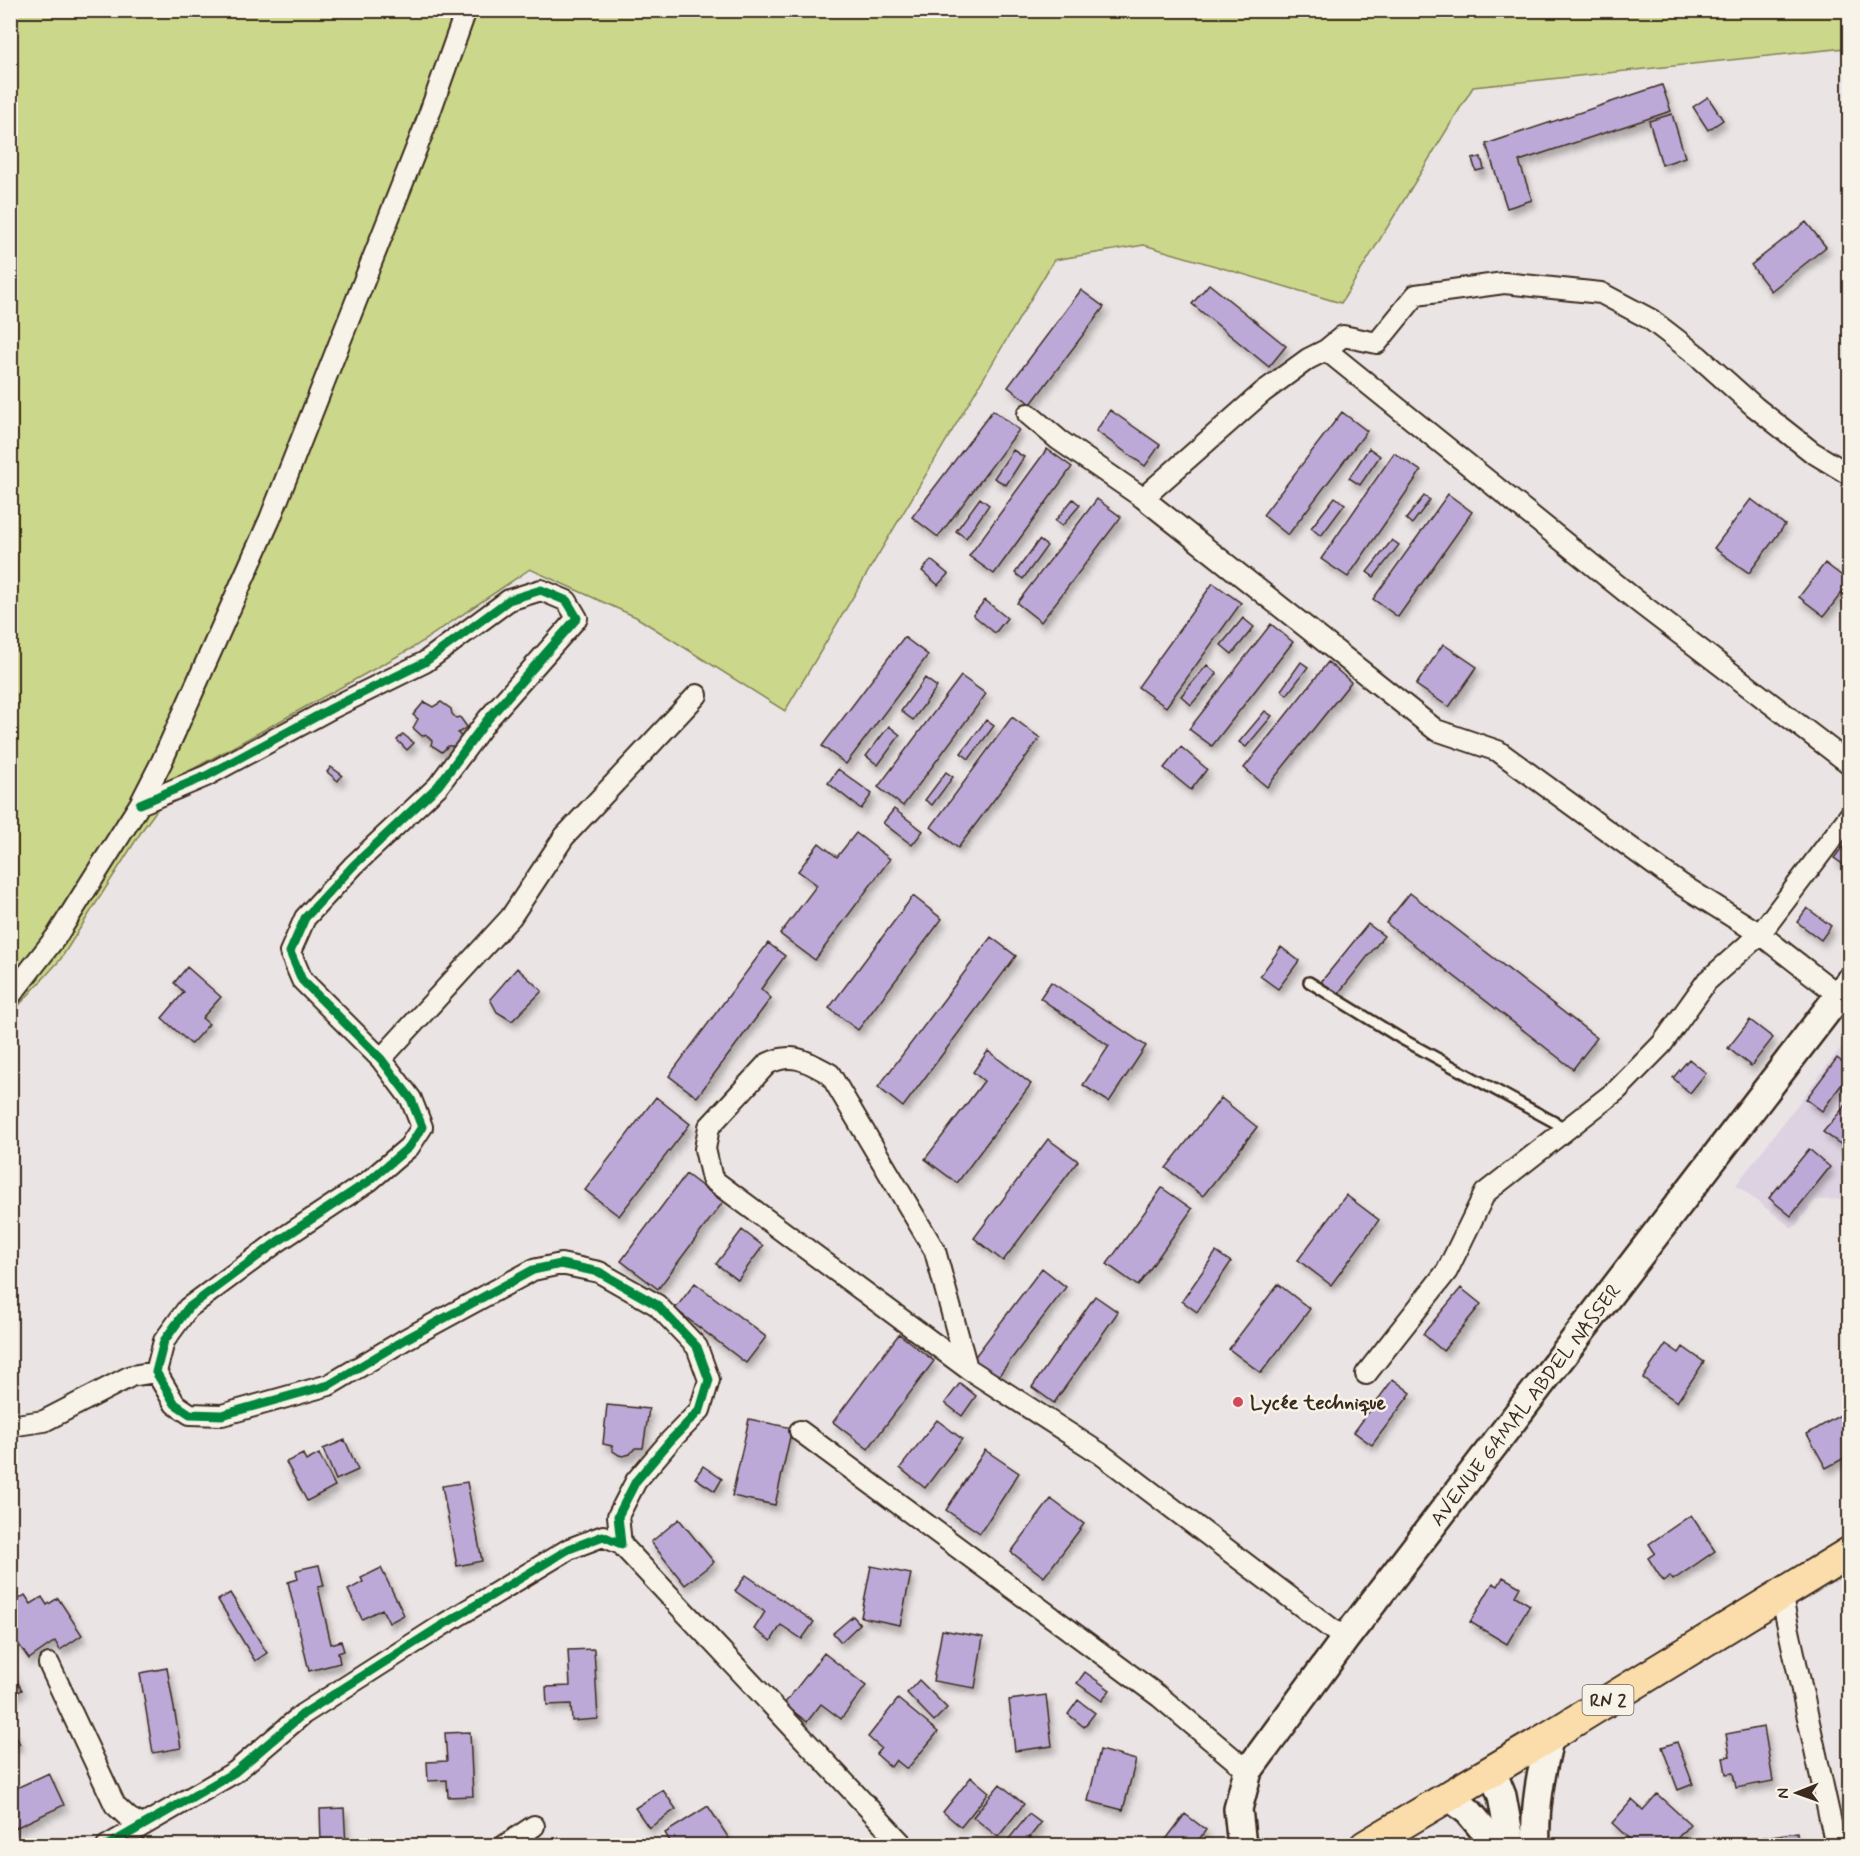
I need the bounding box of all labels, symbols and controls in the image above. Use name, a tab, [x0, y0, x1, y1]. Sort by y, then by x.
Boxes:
street label: AVENUE GAMAL ABDEL NASSER	[1424, 1279, 1628, 1532]
place label: Lycée technique	[1250, 1390, 1387, 1417]
marker: Lycée technique	[1231, 1395, 1245, 1409]
road number: RN 2	[1582, 1685, 1634, 1715]
north arrow	[1767, 1763, 1827, 1823]
text: N	[1773, 1788, 1794, 1799]

